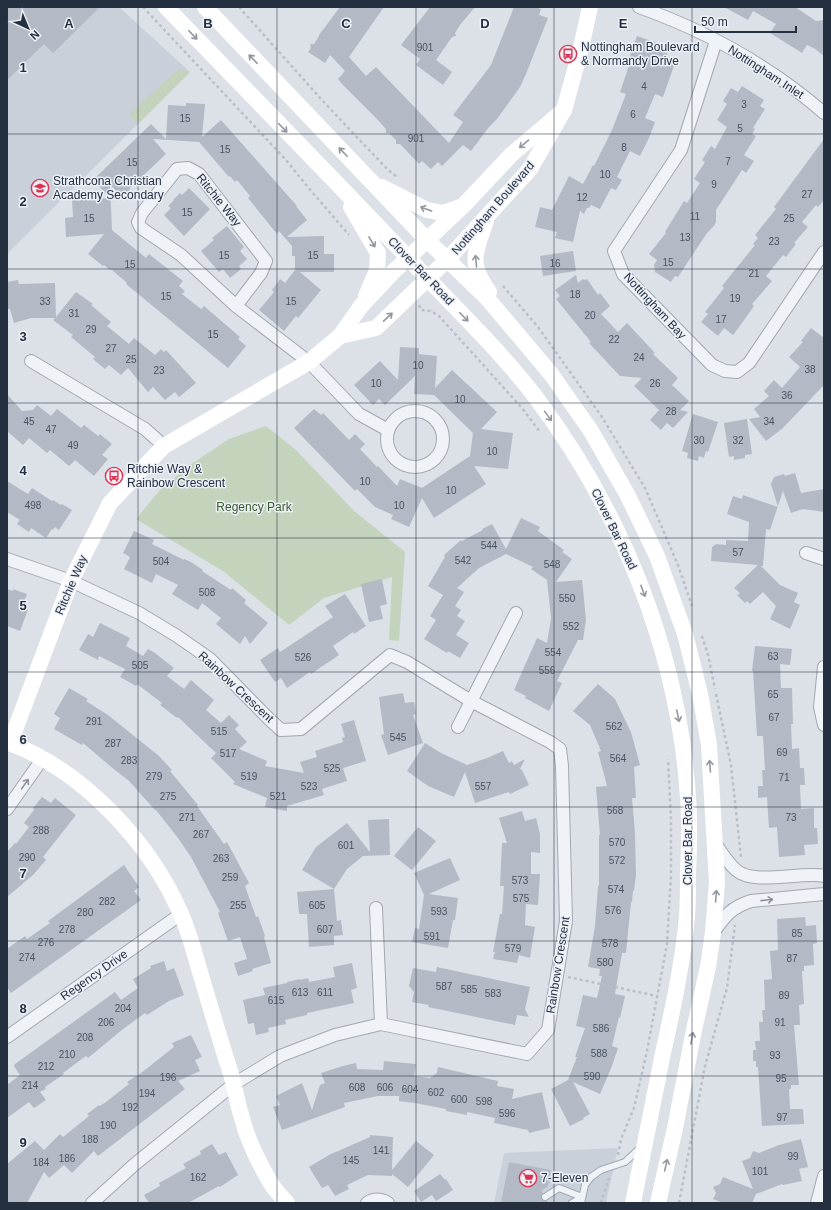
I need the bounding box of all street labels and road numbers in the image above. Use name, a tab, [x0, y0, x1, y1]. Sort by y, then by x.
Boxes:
street label: Nottingham Inlet	[726, 42, 807, 102]
street label: Nottingham Boulevard	[449, 159, 537, 257]
street label: Ritchie Way	[194, 171, 244, 229]
street label: Clover Bar Road	[385, 234, 457, 308]
street label: Nottingham Bay	[621, 270, 689, 342]
street label: Clover Bar Road	[588, 486, 640, 572]
street label: Ritchie Way	[52, 553, 90, 617]
street label: Rainbow Crescent	[195, 648, 277, 726]
street label: Clover Bar Road	[681, 797, 695, 885]
street label: Rainbow Crescent	[543, 915, 573, 1015]
street label: Regency Drive	[58, 947, 131, 1003]

